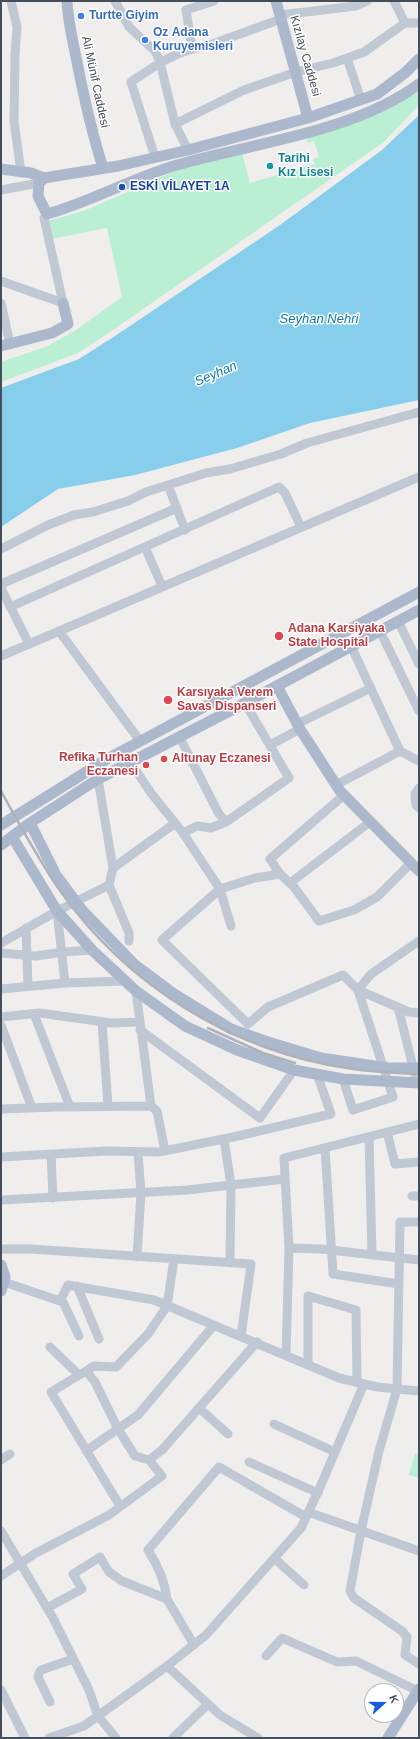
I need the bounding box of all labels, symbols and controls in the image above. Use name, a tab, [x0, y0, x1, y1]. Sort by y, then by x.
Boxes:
place label: Turtte Giyim	[89, 9, 159, 23]
marker: Turtte Giyim	[76, 11, 86, 21]
street label: Kızılay Caddesi	[287, 14, 323, 98]
place label: Oz Adana Kuruyemisleri	[153, 26, 233, 54]
street label: Ali Münif Caddesi	[78, 35, 112, 129]
marker: Oz Adana Kuruyemisleri	[140, 35, 150, 45]
place label: Tarihi Kız Lisesi	[278, 152, 333, 180]
marker: Tarihi Kız Lisesi	[265, 161, 275, 171]
place label: ESKİ VİLAYET 1A	[130, 180, 230, 194]
marker: ESKİ VİLAYET 1A	[117, 182, 127, 192]
water label: Seyhan Nehri	[280, 311, 358, 327]
water label: Seyhan	[193, 358, 239, 390]
place label: Adana Karsiyaka State Hospital	[288, 622, 385, 650]
marker: Adana Karsiyaka State Hospital	[273, 630, 285, 642]
place label: Karsıyaka Verem Savas Dispanseri	[177, 686, 276, 714]
marker: Karsıyaka Verem Savas Dispanseri	[162, 694, 174, 706]
place label: Refika Turhan Eczanesi	[59, 751, 138, 779]
place label: Altunay Eczanesi	[172, 752, 271, 766]
marker: Altunay Eczanesi	[159, 754, 169, 764]
marker: Refika Turhan Eczanesi	[141, 760, 151, 770]
north arrow	[364, 1683, 404, 1723]
text: K	[387, 1693, 401, 1705]

